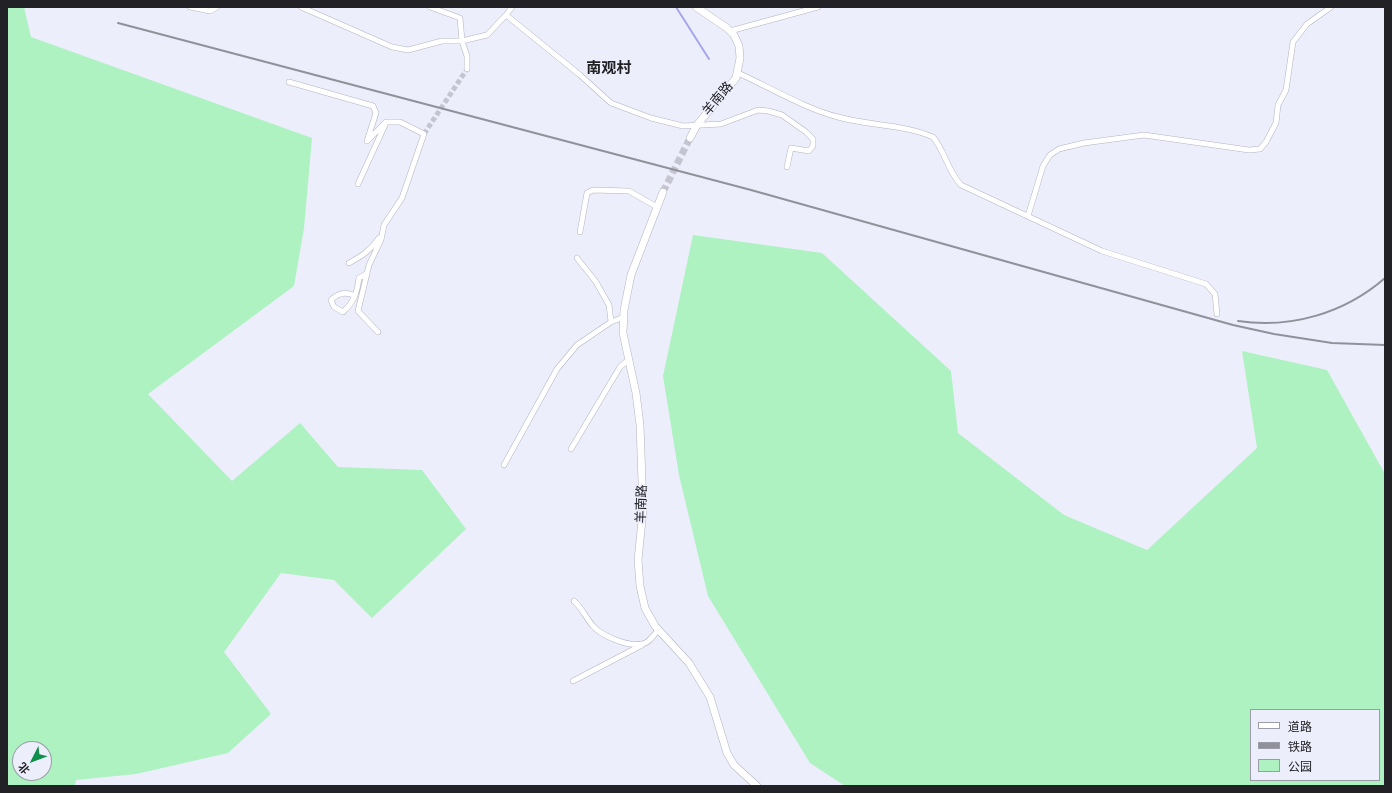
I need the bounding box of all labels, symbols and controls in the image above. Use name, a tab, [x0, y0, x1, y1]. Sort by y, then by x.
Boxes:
district label: 南观村	[587, 60, 631, 78]
street label: 羊南路	[699, 79, 737, 119]
street label: 羊南路	[634, 484, 650, 524]
legend	[1250, 709, 1380, 781]
text: 道路	[1288, 720, 1312, 734]
text: 铁路	[1288, 740, 1312, 754]
north arrow	[12, 741, 52, 781]
text: 北	[16, 760, 32, 776]
text: 公园	[1288, 760, 1312, 774]

